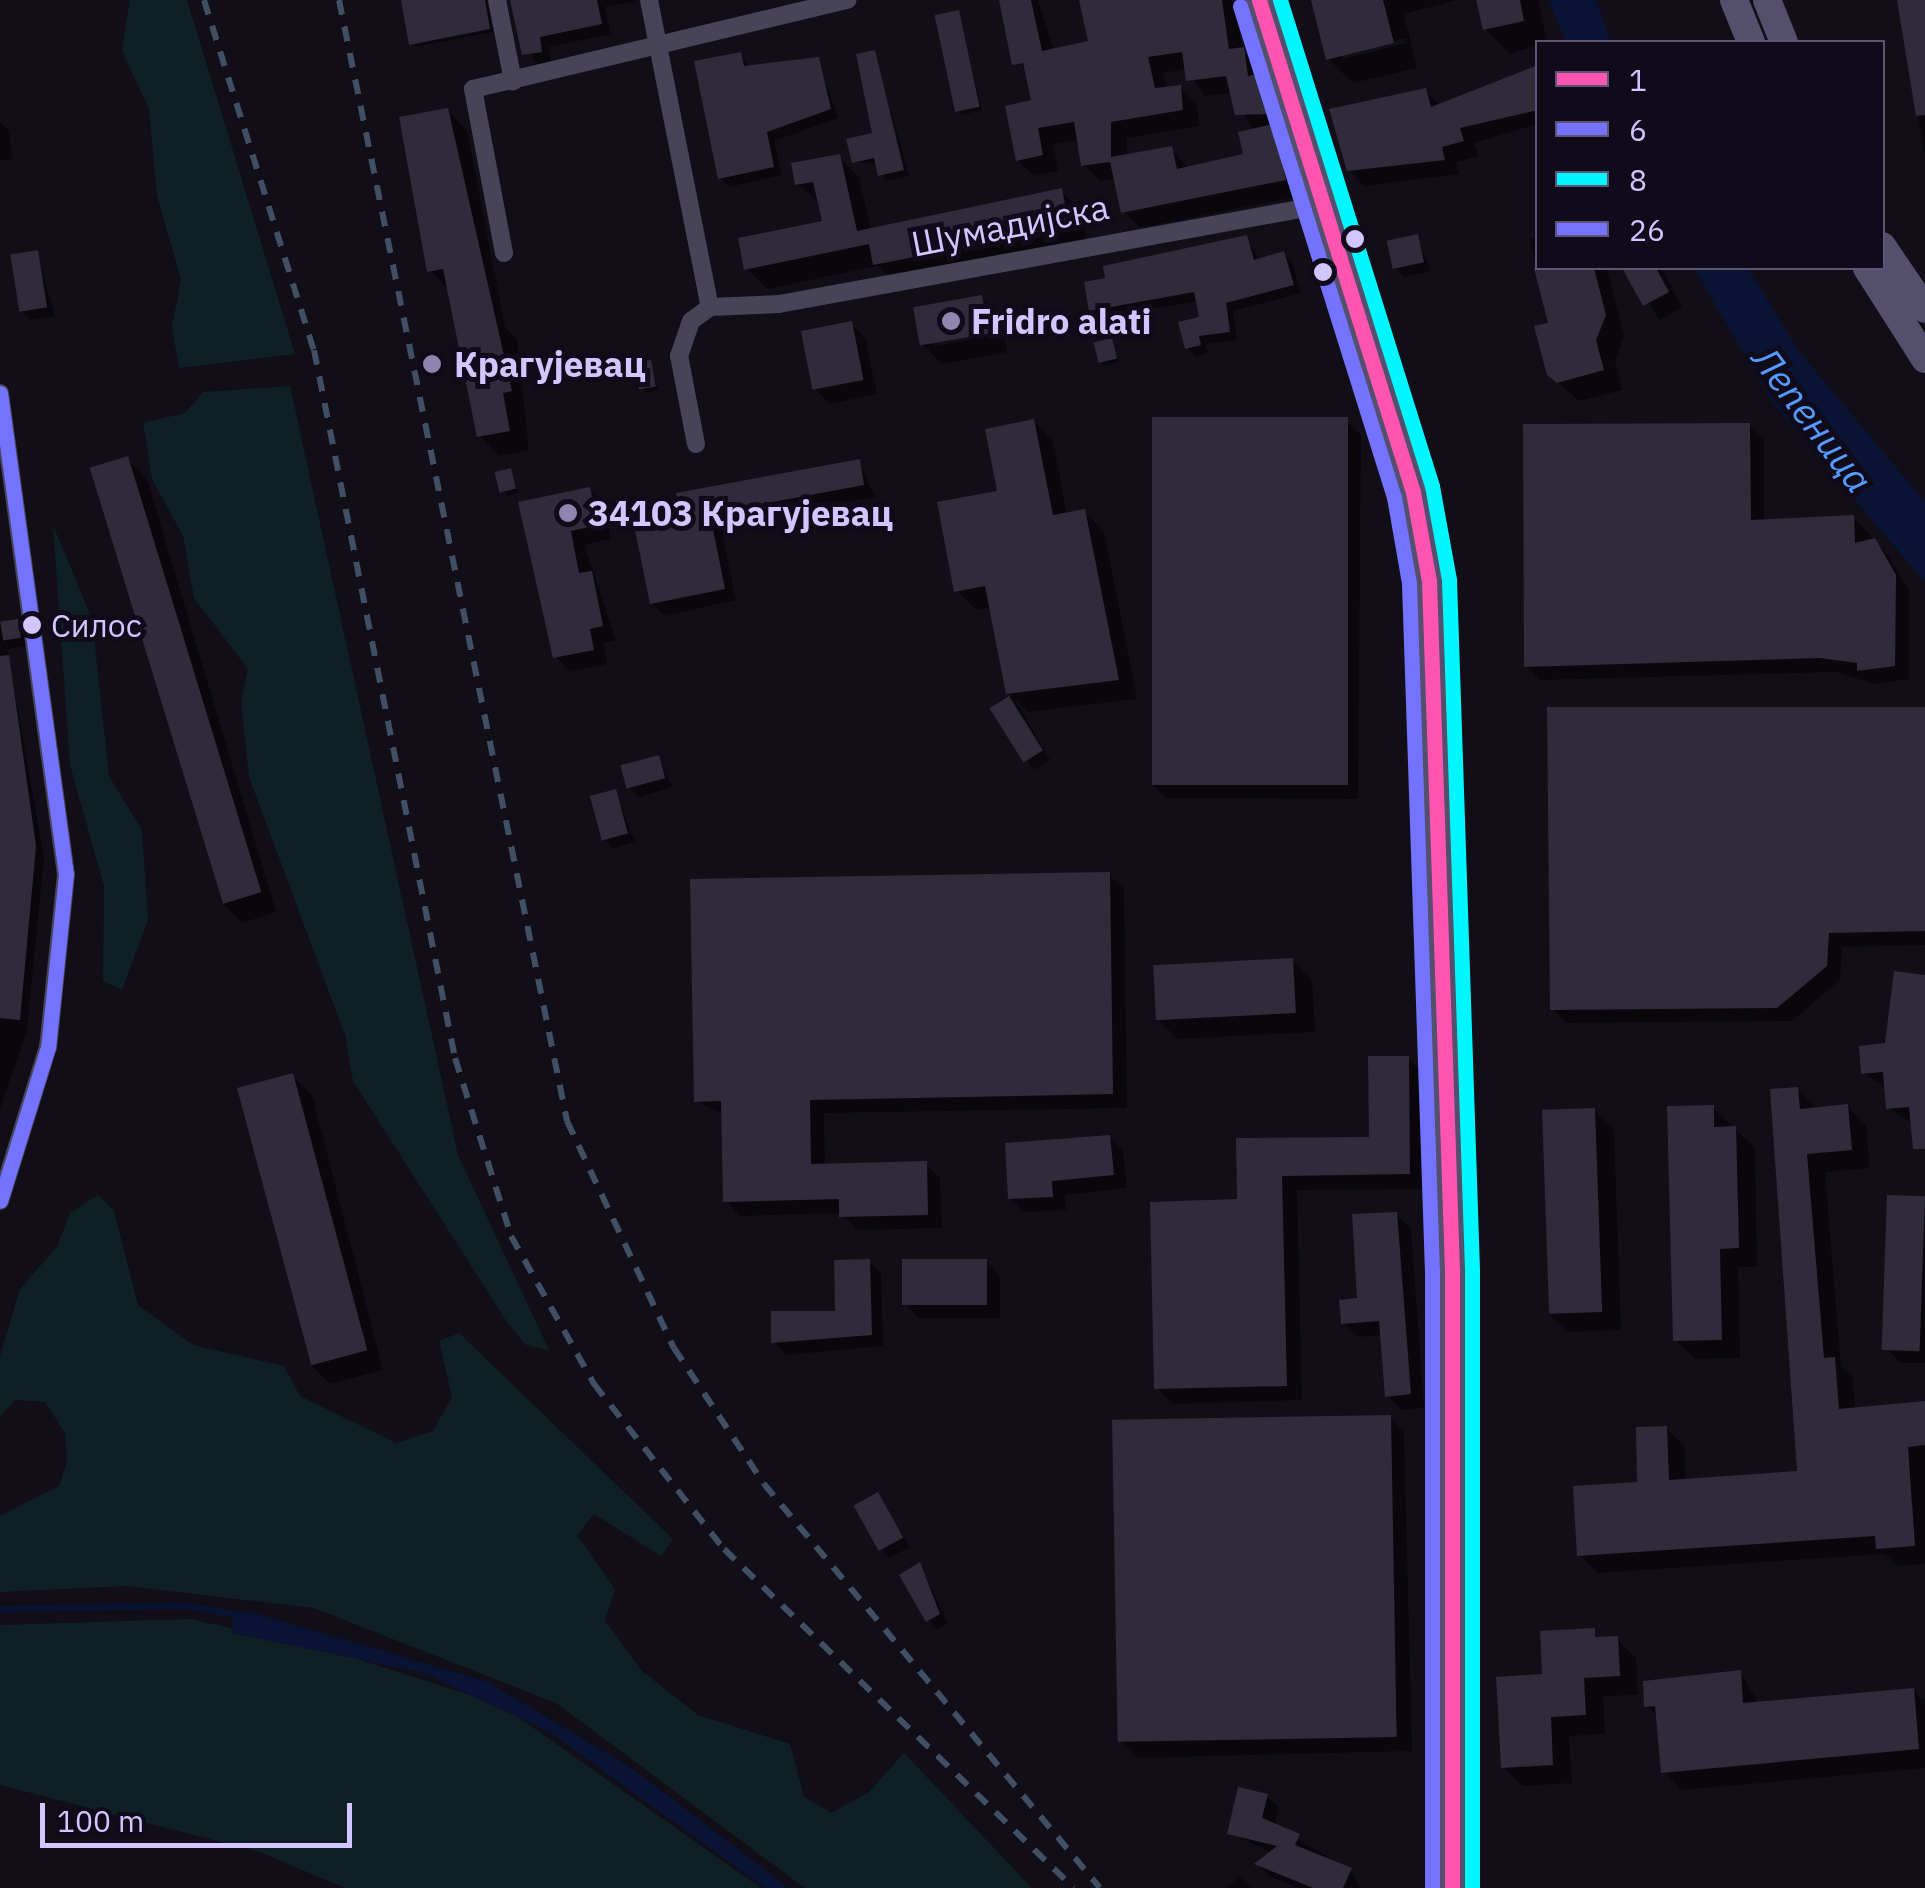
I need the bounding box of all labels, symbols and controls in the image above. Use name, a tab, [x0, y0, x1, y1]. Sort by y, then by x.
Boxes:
legend	[1535, 40, 1885, 270]
text: 1	[1629, 60, 1647, 99]
text: 6	[1629, 110, 1647, 149]
text: 8	[1629, 160, 1647, 199]
street label: Шумадијска	[908, 185, 1112, 265]
text: 26	[1629, 210, 1665, 249]
unlabelled marker	[1345, 229, 1365, 249]
unlabelled marker	[1313, 262, 1333, 282]
place label: Fridro alati	[971, 300, 1151, 342]
marker: Fridro alati	[940, 310, 962, 332]
water label: Лепеница	[1743, 337, 1883, 501]
place label: Крагујевац	[454, 343, 646, 385]
marker: Крагујевац	[419, 351, 445, 377]
place label: 34103 Крагујевац	[588, 492, 893, 534]
marker: 34103 Крагујевац	[557, 502, 579, 524]
place label: Силос	[51, 606, 142, 644]
marker: Силос	[22, 615, 42, 635]
scale bar	[45, 1783, 358, 1845]
text: 100 m	[57, 1801, 144, 1840]

